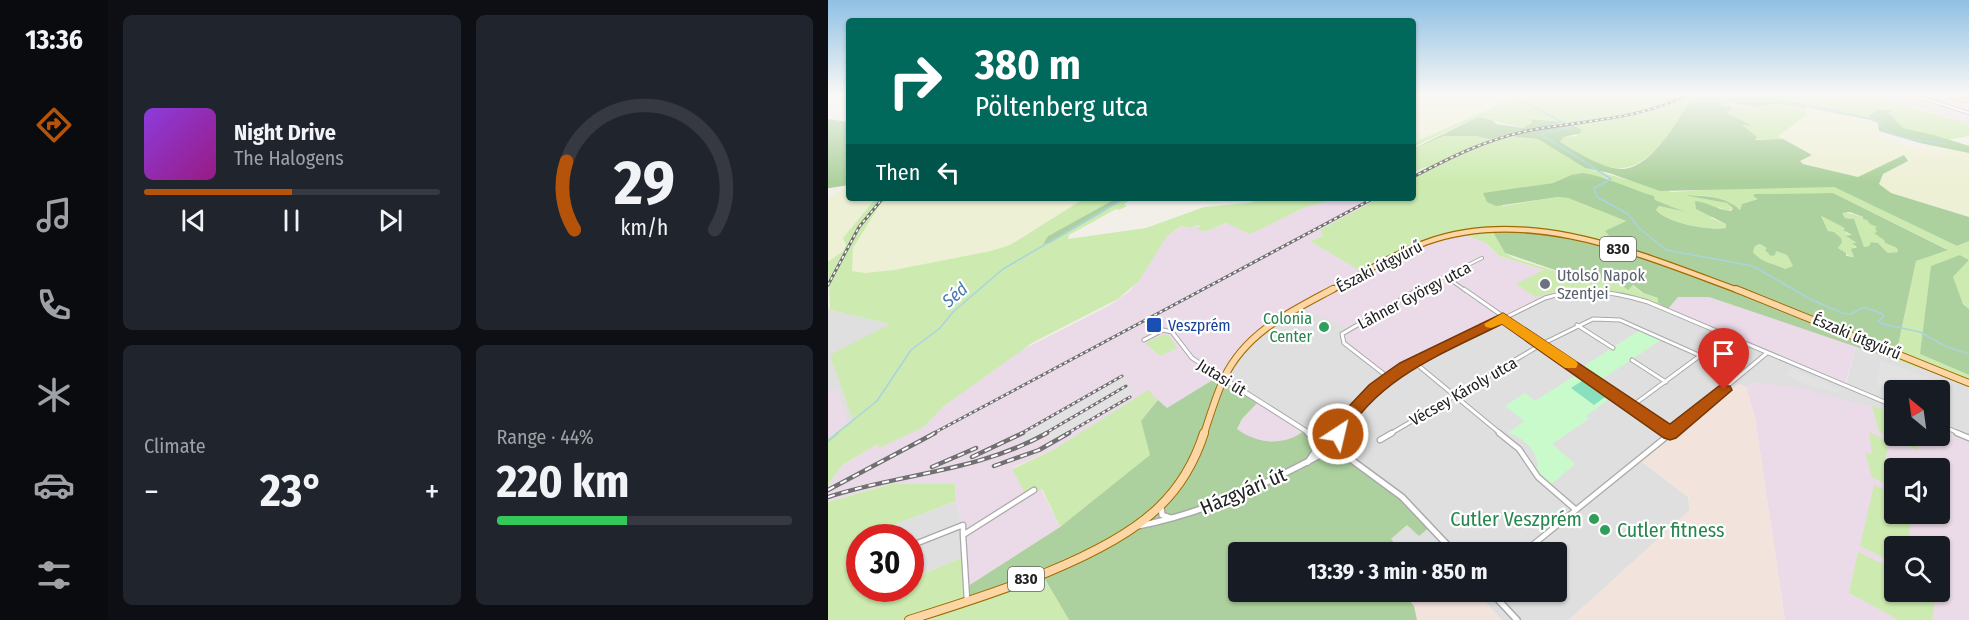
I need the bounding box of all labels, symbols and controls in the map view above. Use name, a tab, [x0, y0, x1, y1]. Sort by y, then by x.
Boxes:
text: 13:36	[25, 24, 83, 56]
text: 380 m	[975, 40, 1081, 90]
icon: right	[876, 42, 954, 120]
text: Pöltenberg utca	[975, 91, 1148, 123]
icon: directions	[33, 104, 75, 146]
text: Night Drive	[234, 119, 336, 146]
text: The Halogens	[234, 146, 344, 170]
text: 29	[613, 146, 675, 221]
icon: left	[932, 156, 965, 189]
text: Then	[876, 159, 920, 186]
icon: music	[33, 194, 75, 236]
icon: previous	[177, 204, 210, 237]
icon: pause	[275, 204, 308, 237]
icon: next	[374, 204, 407, 237]
text: km/h	[620, 215, 668, 241]
street label: Északi útgyűrű	[1333, 237, 1425, 296]
road number: 830	[1600, 237, 1636, 261]
street label: Láhner György utca	[1354, 258, 1474, 333]
place label: Utolsó Napok Szentjei	[1557, 266, 1646, 303]
marker: Utolsó Napok Szentjei	[1538, 277, 1552, 291]
water label: Séd	[937, 278, 973, 313]
icon: phone	[33, 284, 75, 326]
place label: Colonia Center	[1263, 309, 1312, 346]
street label: Északi útgyűrű	[1810, 309, 1904, 364]
marker: Veszprém	[1145, 316, 1163, 334]
place label: Veszprém	[1168, 316, 1231, 335]
marker: Colonia Center	[1317, 320, 1331, 334]
pin	[1698, 328, 1749, 390]
icon: arrive	[1707, 337, 1740, 370]
street label: Vécsey Károly utca	[1406, 353, 1520, 430]
street label: Jutasi út	[1194, 355, 1250, 400]
icon: climate	[33, 374, 75, 416]
north arrow	[1884, 380, 1950, 446]
map controls	[1884, 380, 1950, 602]
position arrow	[1306, 402, 1370, 466]
text: Range · 44%	[497, 425, 594, 449]
text: Climate	[144, 434, 206, 458]
text: 220 km	[497, 455, 629, 509]
button: sound	[1884, 458, 1950, 524]
street label: Házgyári út	[1196, 462, 1290, 520]
icon: car	[33, 464, 75, 506]
text: 23°	[260, 464, 323, 518]
text: −	[144, 472, 159, 512]
text: +	[424, 472, 439, 512]
place label: Cutler Veszprém	[1450, 507, 1582, 531]
marker: Cutler Veszprém	[1587, 512, 1601, 526]
place label: Cutler fitness	[1617, 518, 1725, 542]
marker: Cutler fitness	[1598, 523, 1612, 537]
speed limit sign: 30	[846, 524, 924, 602]
button: search	[1884, 536, 1950, 602]
icon: filters	[33, 554, 75, 596]
text: 13:39 · 3 min · 850 m	[1308, 558, 1487, 585]
road number: 830	[1008, 567, 1044, 591]

